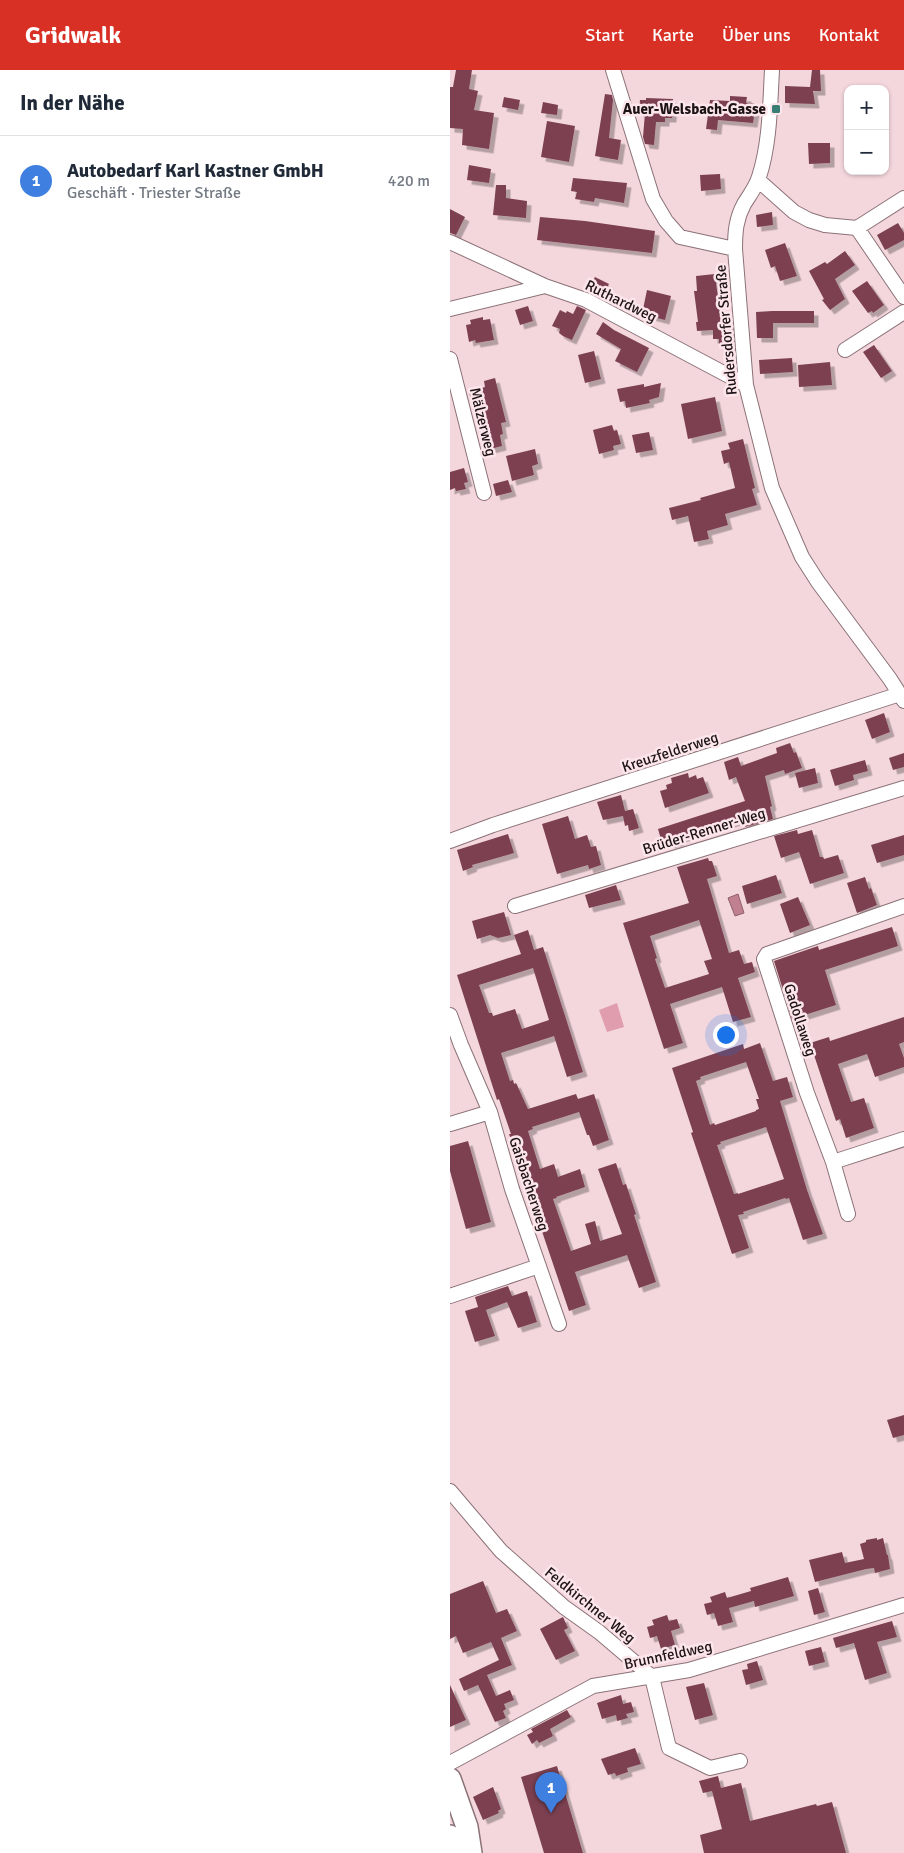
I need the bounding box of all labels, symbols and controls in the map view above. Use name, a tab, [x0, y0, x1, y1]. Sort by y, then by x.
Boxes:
text: Gridwalk	[25, 20, 121, 50]
text: Start	[585, 24, 624, 46]
text: Karte	[652, 24, 694, 46]
text: Über uns	[722, 24, 791, 46]
text: Kontakt	[819, 24, 879, 46]
map controls	[844, 85, 889, 175]
button: +	[844, 85, 889, 130]
text: In der Nähe	[20, 90, 125, 116]
place label: Auer-Welsbach-Gasse	[623, 100, 766, 118]
marker: Auer-Welsbach-Gasse	[770, 103, 782, 115]
button: −	[844, 130, 889, 175]
text: Autobedarf Karl Kastner GmbH	[67, 159, 324, 183]
text: 1	[32, 171, 40, 191]
text: 420 m	[388, 171, 430, 191]
text: Geschäft · Triester Straße	[67, 183, 241, 203]
street label: Rudersdorfer Straße	[711, 264, 741, 396]
street label: Ruthardweg	[582, 276, 660, 326]
street label: Mälzerweg	[466, 386, 500, 458]
street label: Kreuzfelderweg	[619, 728, 721, 776]
street label: Brüder-Renner-Weg	[640, 804, 768, 858]
street label: Gadollaweg	[780, 982, 820, 1059]
your location	[713, 1022, 739, 1048]
street label: Gaisbacherweg	[505, 1135, 553, 1233]
street label: Feldkirchner Weg	[541, 1563, 639, 1647]
street label: Brunnfeldweg	[622, 1637, 714, 1673]
pin: 1	[535, 1772, 567, 1813]

